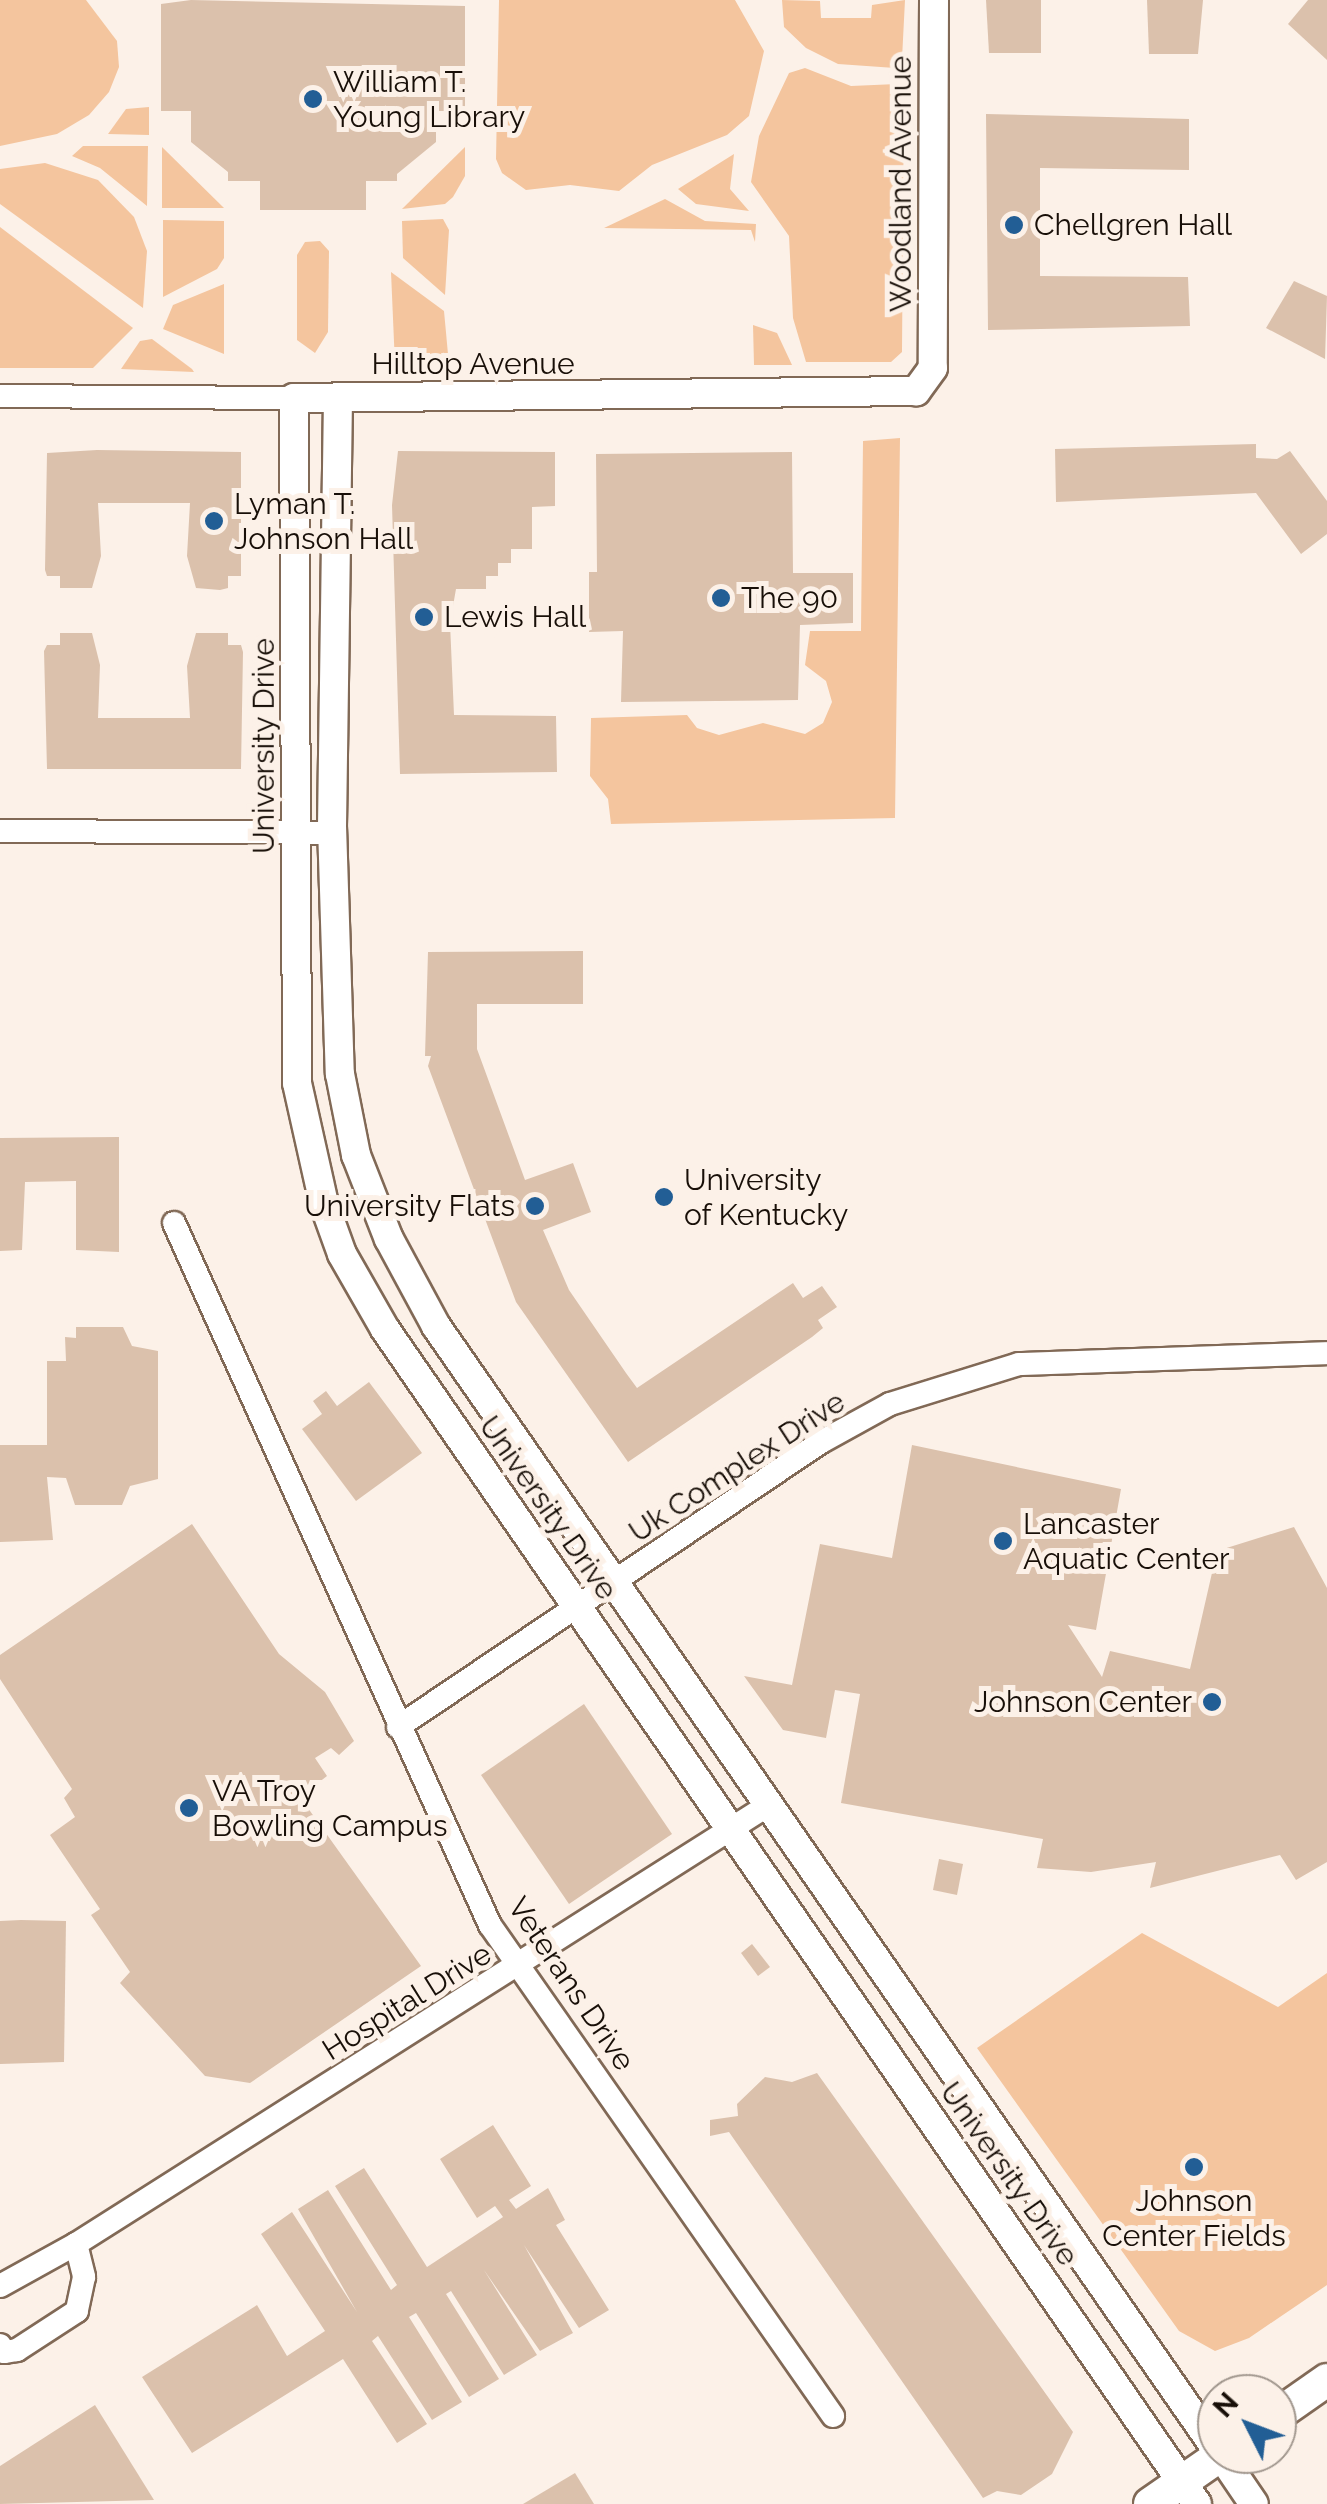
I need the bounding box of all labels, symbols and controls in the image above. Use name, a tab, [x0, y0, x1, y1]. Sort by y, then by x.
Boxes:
street label: Woodland Avenue	[883, 55, 919, 313]
place label: William T. Young Library	[333, 64, 525, 134]
marker: William T. Young Library	[302, 88, 324, 110]
place label: Chellgren Hall	[1034, 207, 1232, 243]
marker: Chellgren Hall	[1003, 214, 1025, 236]
street label: Hilltop Avenue	[371, 346, 575, 382]
place label: Lyman T. Johnson Hall	[234, 486, 413, 556]
marker: Lyman T. Johnson Hall	[203, 510, 225, 532]
place label: The 90	[741, 580, 838, 616]
marker: The 90	[710, 587, 732, 609]
place label: Lewis Hall	[444, 599, 586, 635]
marker: Lewis Hall	[413, 606, 435, 628]
street label: University Drive	[246, 638, 282, 854]
place label: University of Kentucky	[684, 1162, 849, 1232]
marker: University of Kentucky	[653, 1186, 675, 1208]
place label: University Flats	[303, 1188, 515, 1224]
marker: University Flats	[524, 1195, 546, 1217]
street label: Uk Complex Drive	[622, 1384, 852, 1550]
street label: University Drive	[471, 1409, 625, 1607]
place label: Lancaster Aquatic Center	[1023, 1506, 1230, 1576]
marker: Lancaster Aquatic Center	[992, 1530, 1014, 1552]
place label: Johnson Center	[974, 1684, 1192, 1720]
marker: Johnson Center	[1201, 1691, 1223, 1713]
place label: VA Troy Bowling Campus	[212, 1773, 447, 1844]
marker: VA Troy Bowling Campus	[176, 1795, 202, 1821]
street label: Veterans Drive	[500, 1891, 642, 2077]
street label: Hospital Drive	[316, 1936, 498, 2068]
street label: University Drive	[932, 2075, 1086, 2273]
marker: Johnson Center Fields	[1183, 2156, 1205, 2178]
place label: Johnson Center Fields	[1102, 2183, 1286, 2254]
north arrow	[1197, 2374, 1297, 2474]
text: N	[1206, 2386, 1245, 2424]

